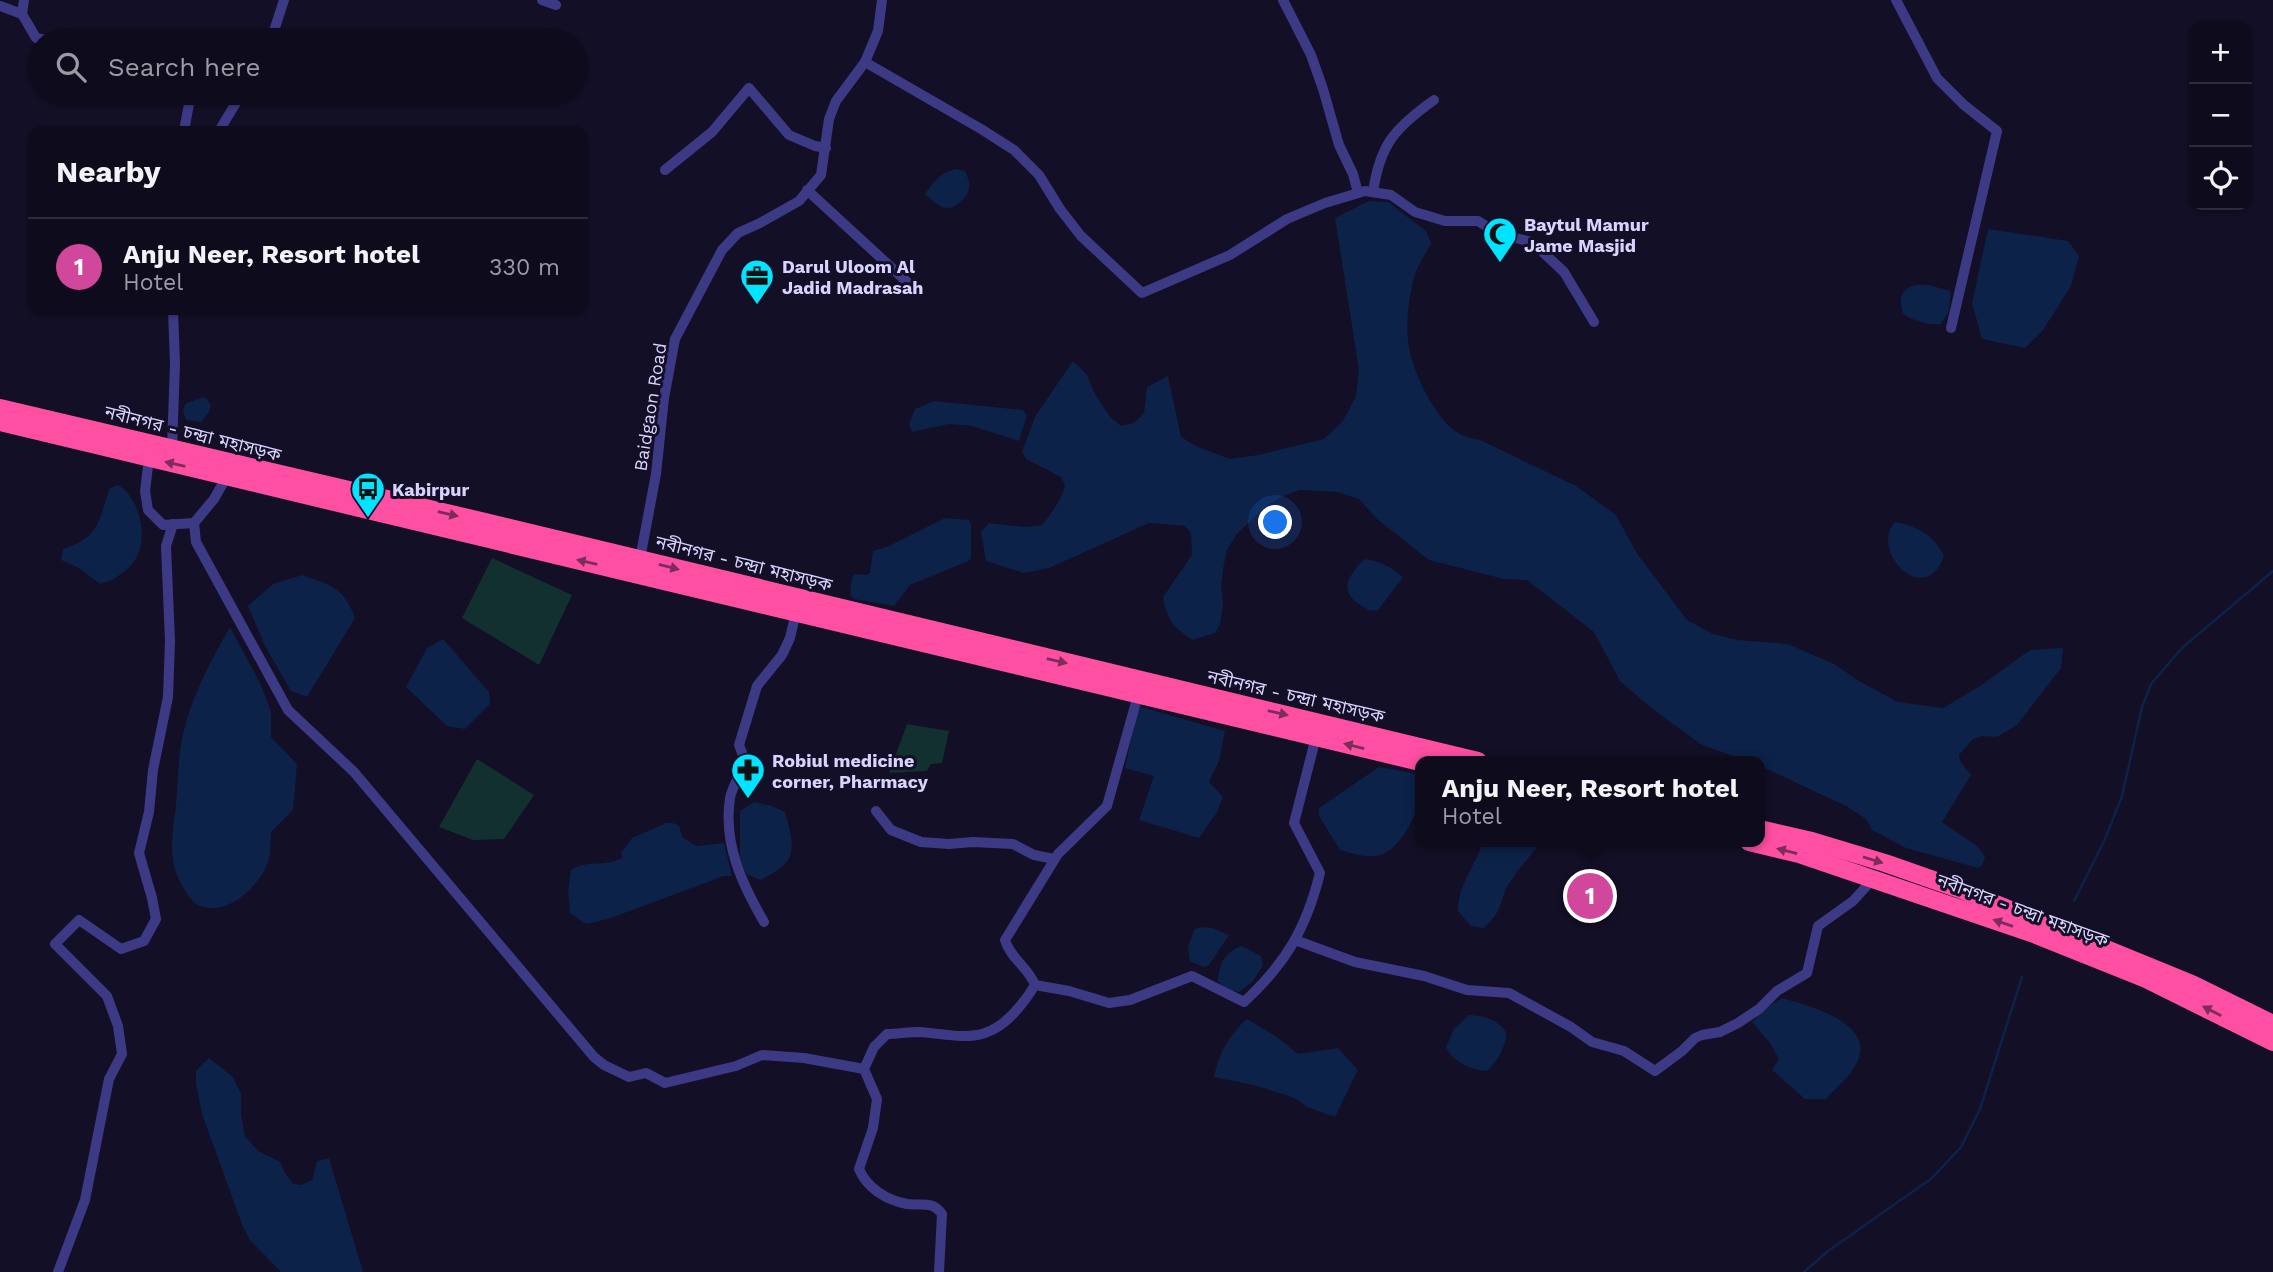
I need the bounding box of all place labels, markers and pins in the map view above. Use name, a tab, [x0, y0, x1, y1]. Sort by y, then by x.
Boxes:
place label: Baytul Mamur Jame Masjid	[1524, 214, 1649, 256]
mosque icon: Baytul Mamur Jame Masjid	[1481, 215, 1519, 264]
place label: Darul Uloom Al Jadid Madrasah	[782, 256, 924, 298]
office icon: Darul Uloom Al Jadid Madrasah	[738, 257, 776, 306]
bus stop icon: Kabirpur	[349, 470, 387, 519]
place label: Kabirpur	[392, 479, 469, 500]
place label: Robiul medicine corner, Pharmacy	[772, 750, 929, 792]
pharmacy icon: Robiul medicine corner, Pharmacy	[729, 751, 767, 800]
pin: 1	[1567, 870, 1613, 922]

